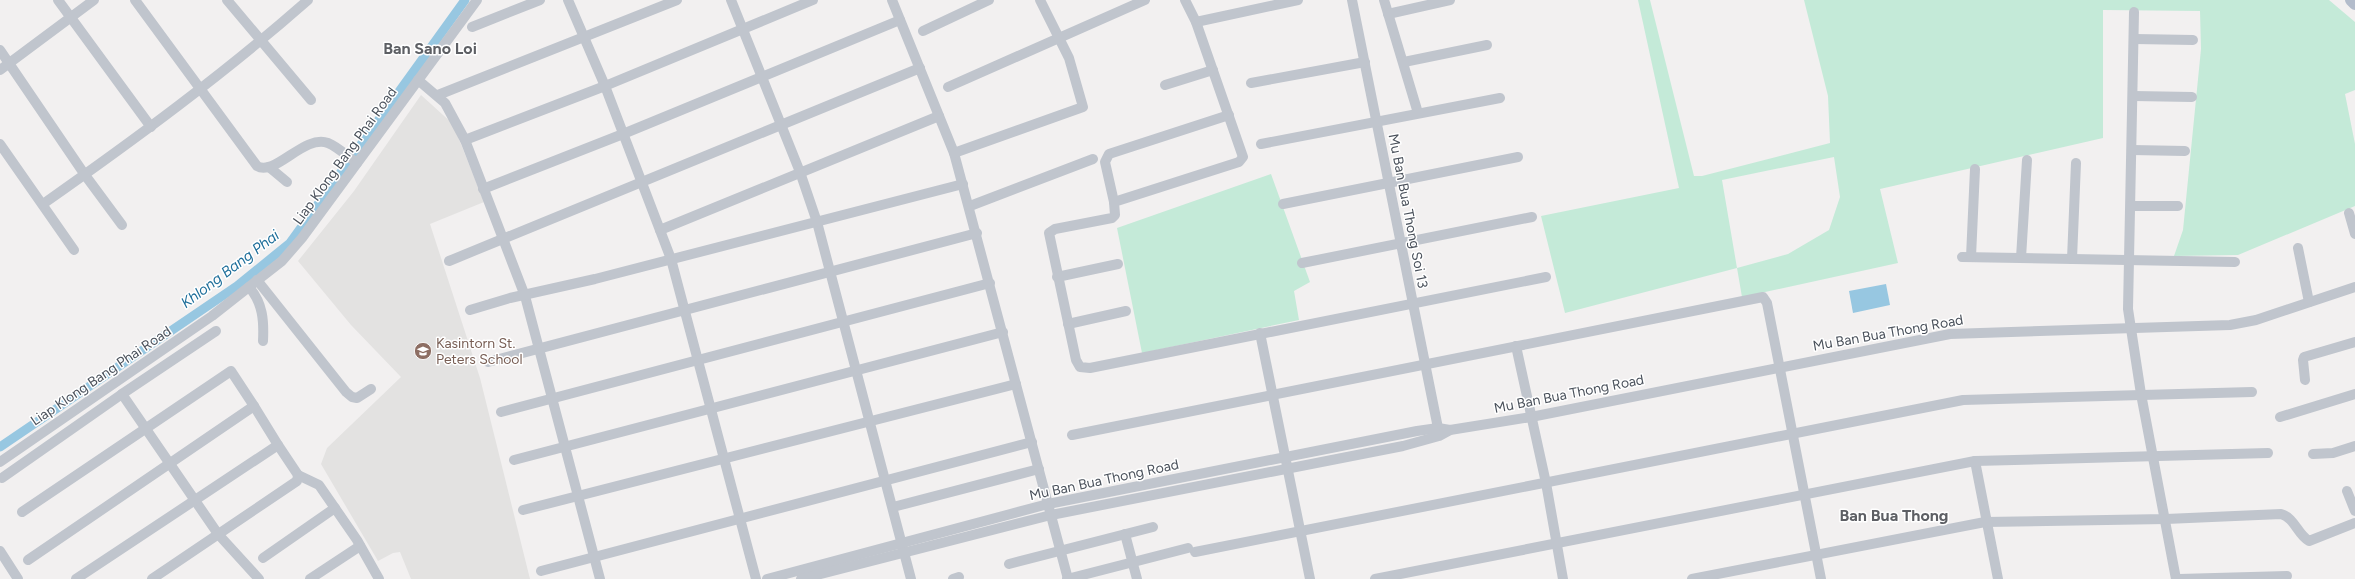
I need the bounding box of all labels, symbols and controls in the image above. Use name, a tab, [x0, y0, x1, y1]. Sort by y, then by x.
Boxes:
district label: Ban Sano Loi	[383, 39, 477, 58]
street label: Liap Klong Bang Phai Road	[289, 84, 401, 228]
street label: Mu Ban Bua Thong Soi 13	[1385, 132, 1431, 290]
water label: Khlong Bang Phai	[177, 226, 283, 312]
street label: Mu Ban Bua Thong Road	[1811, 311, 1965, 355]
street label: Liap Klong Bang Phai Road	[28, 323, 174, 429]
place label: Kasintorn St. Peters School	[436, 335, 523, 368]
school or university icon: Kasintorn St. Peters School	[413, 341, 433, 361]
street label: Mu Ban Bua Thong Road	[1493, 371, 1645, 417]
street label: Mu Ban Bua Thong Road	[1028, 456, 1180, 504]
district label: Ban Bua Thong	[1840, 506, 1948, 525]

